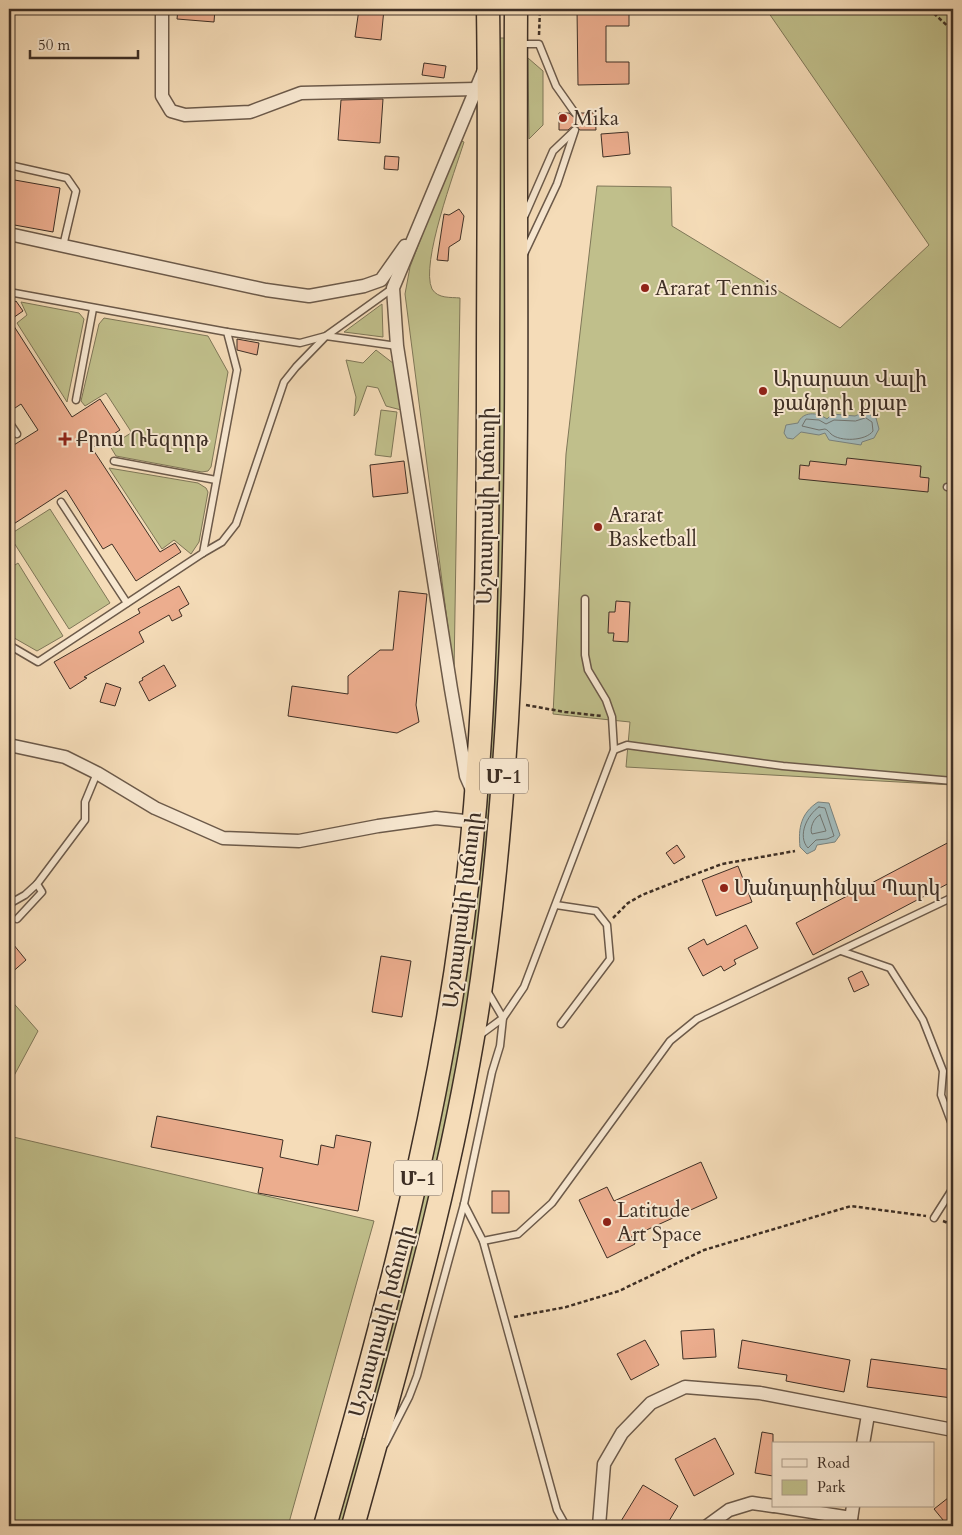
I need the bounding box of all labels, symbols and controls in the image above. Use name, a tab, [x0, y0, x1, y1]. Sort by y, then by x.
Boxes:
scale bar	[30, 28, 138, 60]
text: 50 m	[38, 35, 70, 55]
place label: Mika	[573, 104, 619, 133]
marker: Mika	[557, 112, 569, 124]
place label: Ararat Tennis	[655, 274, 777, 303]
marker: Ararat Tennis	[639, 282, 651, 294]
place label: Արարատ Վալի քանթրի քլաբ	[773, 365, 927, 418]
marker: Արարատ Վալի քանթրի քլաբ	[757, 385, 769, 397]
street label: Աշտարակի խճուղի	[470, 407, 503, 605]
place label: Քրոս Ռեզորթ	[76, 425, 209, 454]
marker: Քրոս Ռեզորթ	[58, 432, 72, 446]
place label: Ararat Basketball	[608, 501, 697, 554]
marker: Ararat Basketball	[592, 521, 604, 533]
road number: Մ-1	[480, 758, 528, 794]
street label: Աշտարակի խճուղի	[436, 810, 489, 1010]
place label: Մանդարինկա Պարկ	[734, 874, 941, 903]
marker: Մանդարինկա Պարկ	[718, 882, 730, 894]
road number: Մ-1	[394, 1160, 442, 1196]
place label: Latitude Art Space	[617, 1196, 702, 1249]
marker: Latitude Art Space	[601, 1216, 613, 1228]
street label: Աշտարակի խճուղի	[342, 1222, 421, 1420]
legend	[772, 1442, 934, 1508]
text: Road	[817, 1453, 850, 1473]
text: Park	[817, 1477, 846, 1497]

